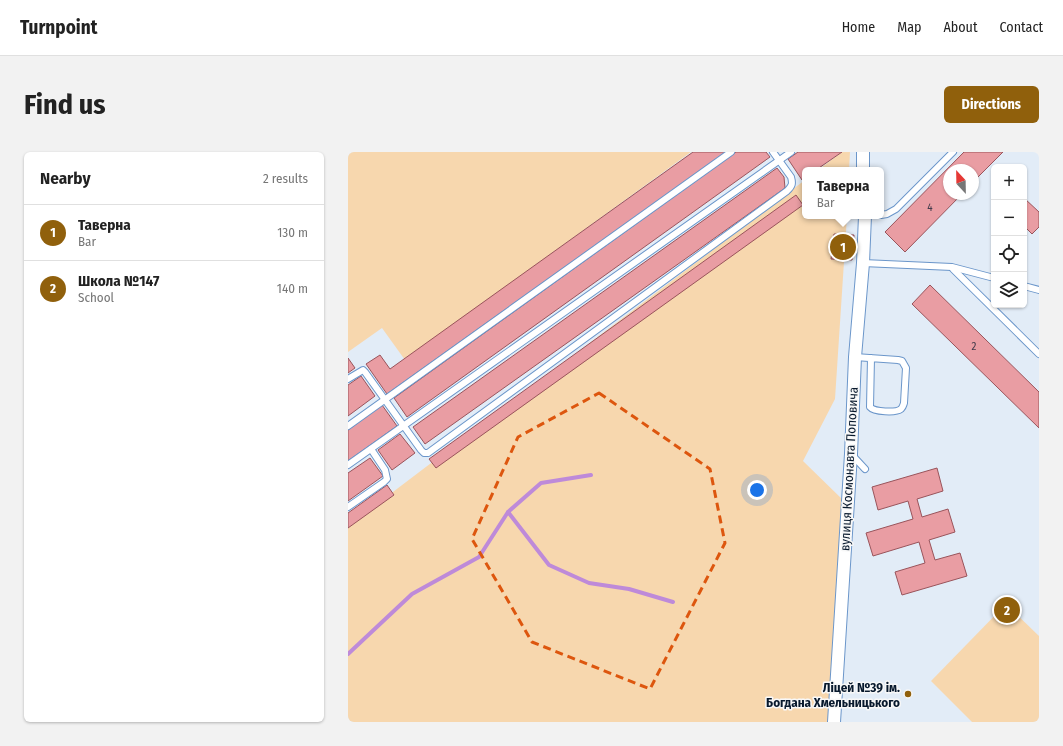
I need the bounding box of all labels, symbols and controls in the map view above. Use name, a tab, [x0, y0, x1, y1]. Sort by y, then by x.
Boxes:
text: Turnpoint	[20, 16, 97, 39]
text: Home	[842, 19, 875, 36]
text: Map	[897, 19, 921, 36]
text: About	[943, 19, 978, 36]
text: Contact	[1000, 19, 1043, 36]
button: Directions	[944, 86, 1039, 123]
text: Find us	[24, 88, 106, 121]
north arrow	[943, 164, 979, 200]
map controls	[991, 164, 1027, 308]
button: +	[991, 164, 1027, 200]
popup	[802, 167, 884, 219]
text: Nearby	[40, 168, 91, 189]
text: 2 results	[263, 171, 308, 186]
text: Таверна	[817, 177, 869, 195]
text: Bar	[817, 195, 835, 210]
button: −	[991, 200, 1027, 236]
house number: 4	[927, 201, 933, 214]
text: Таверна	[78, 216, 131, 234]
text: 1	[50, 225, 56, 240]
text: 130 m	[277, 225, 308, 240]
pin: 1	[830, 232, 856, 262]
text: Bar	[78, 234, 96, 249]
button: locate	[991, 236, 1027, 272]
text: Школа №147	[78, 272, 159, 290]
button: layers	[991, 272, 1027, 308]
text: 2	[50, 281, 56, 296]
text: 140 m	[277, 281, 308, 296]
text: School	[78, 290, 114, 305]
house number: 2	[972, 340, 977, 353]
street label: вулиця Космонавта Поповича	[837, 386, 861, 552]
your location	[747, 480, 767, 500]
pin: 2	[994, 595, 1020, 625]
place label: Ліцей №39 ім. Богдана Хмельницького	[766, 680, 900, 710]
marker: Ліцей №39 ім. Богдана Хмельницького	[903, 689, 913, 699]

